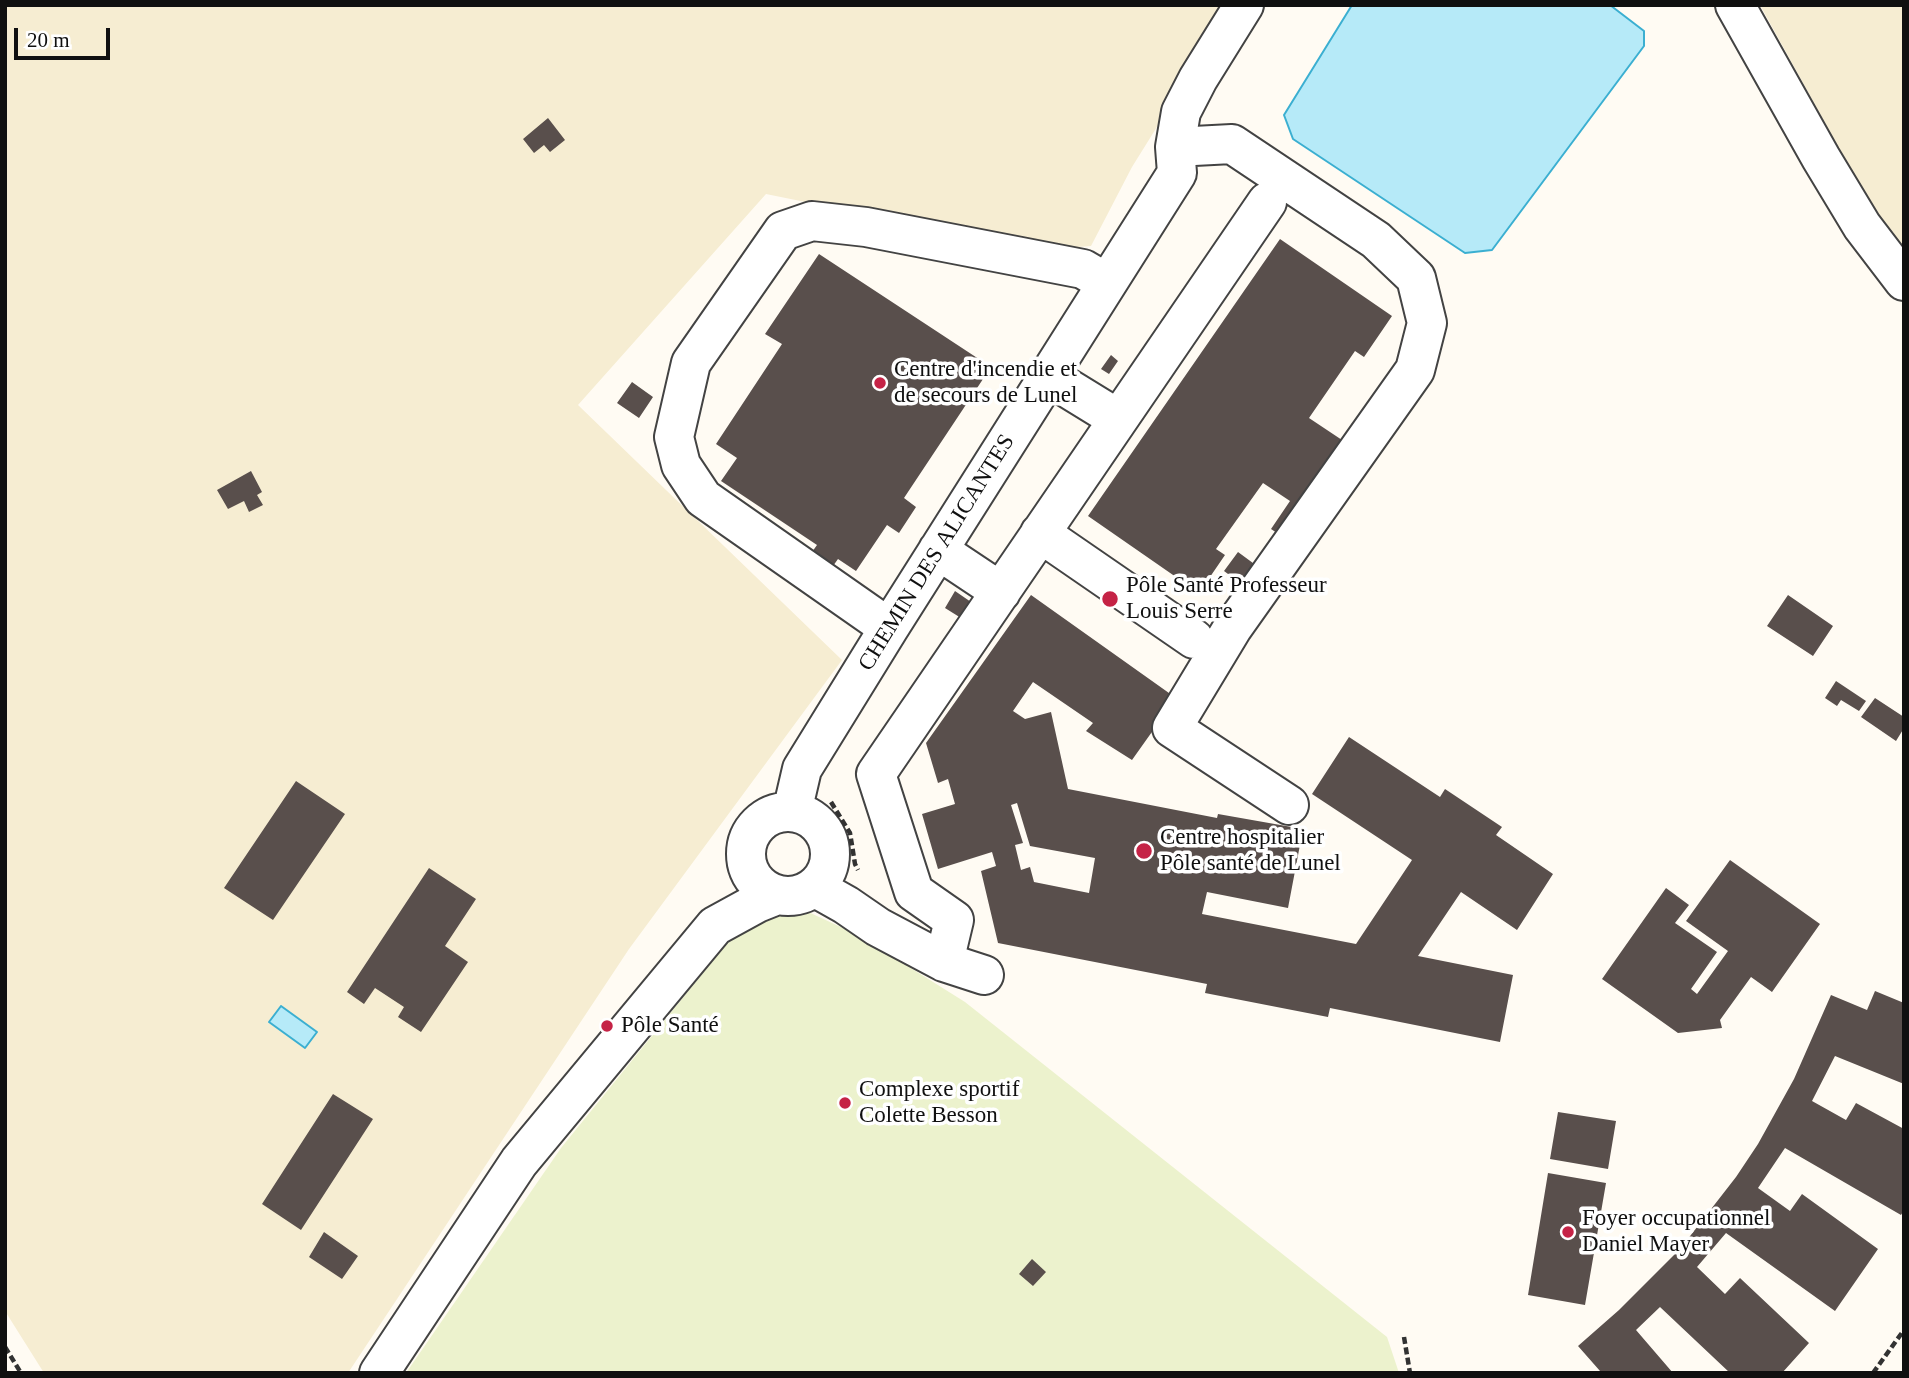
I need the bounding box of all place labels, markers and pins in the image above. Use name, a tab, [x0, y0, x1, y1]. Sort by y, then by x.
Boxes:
place label: Centre d'incendie et de secours de Lunel	[894, 356, 1077, 410]
marker: Centre d'incendie et de secours de Lunel	[872, 375, 888, 391]
place label: Pôle Santé Professeur Louis Serre	[1126, 572, 1327, 626]
marker: Pôle Santé Professeur Louis Serre	[1100, 589, 1120, 609]
place label: Centre hospitalier Pôle santé de Lunel	[1160, 824, 1341, 878]
marker: Centre hospitalier Pôle santé de Lunel	[1134, 841, 1154, 861]
place label: Pôle Santé	[621, 1012, 719, 1040]
marker: Pôle Santé	[599, 1018, 615, 1034]
place label: Complexe sportif Colette Besson	[859, 1076, 1019, 1130]
marker: Complexe sportif Colette Besson	[837, 1095, 853, 1111]
place label: Foyer occupationnel Daniel Mayer	[1582, 1205, 1770, 1259]
marker: Foyer occupationnel Daniel Mayer	[1560, 1224, 1576, 1240]

